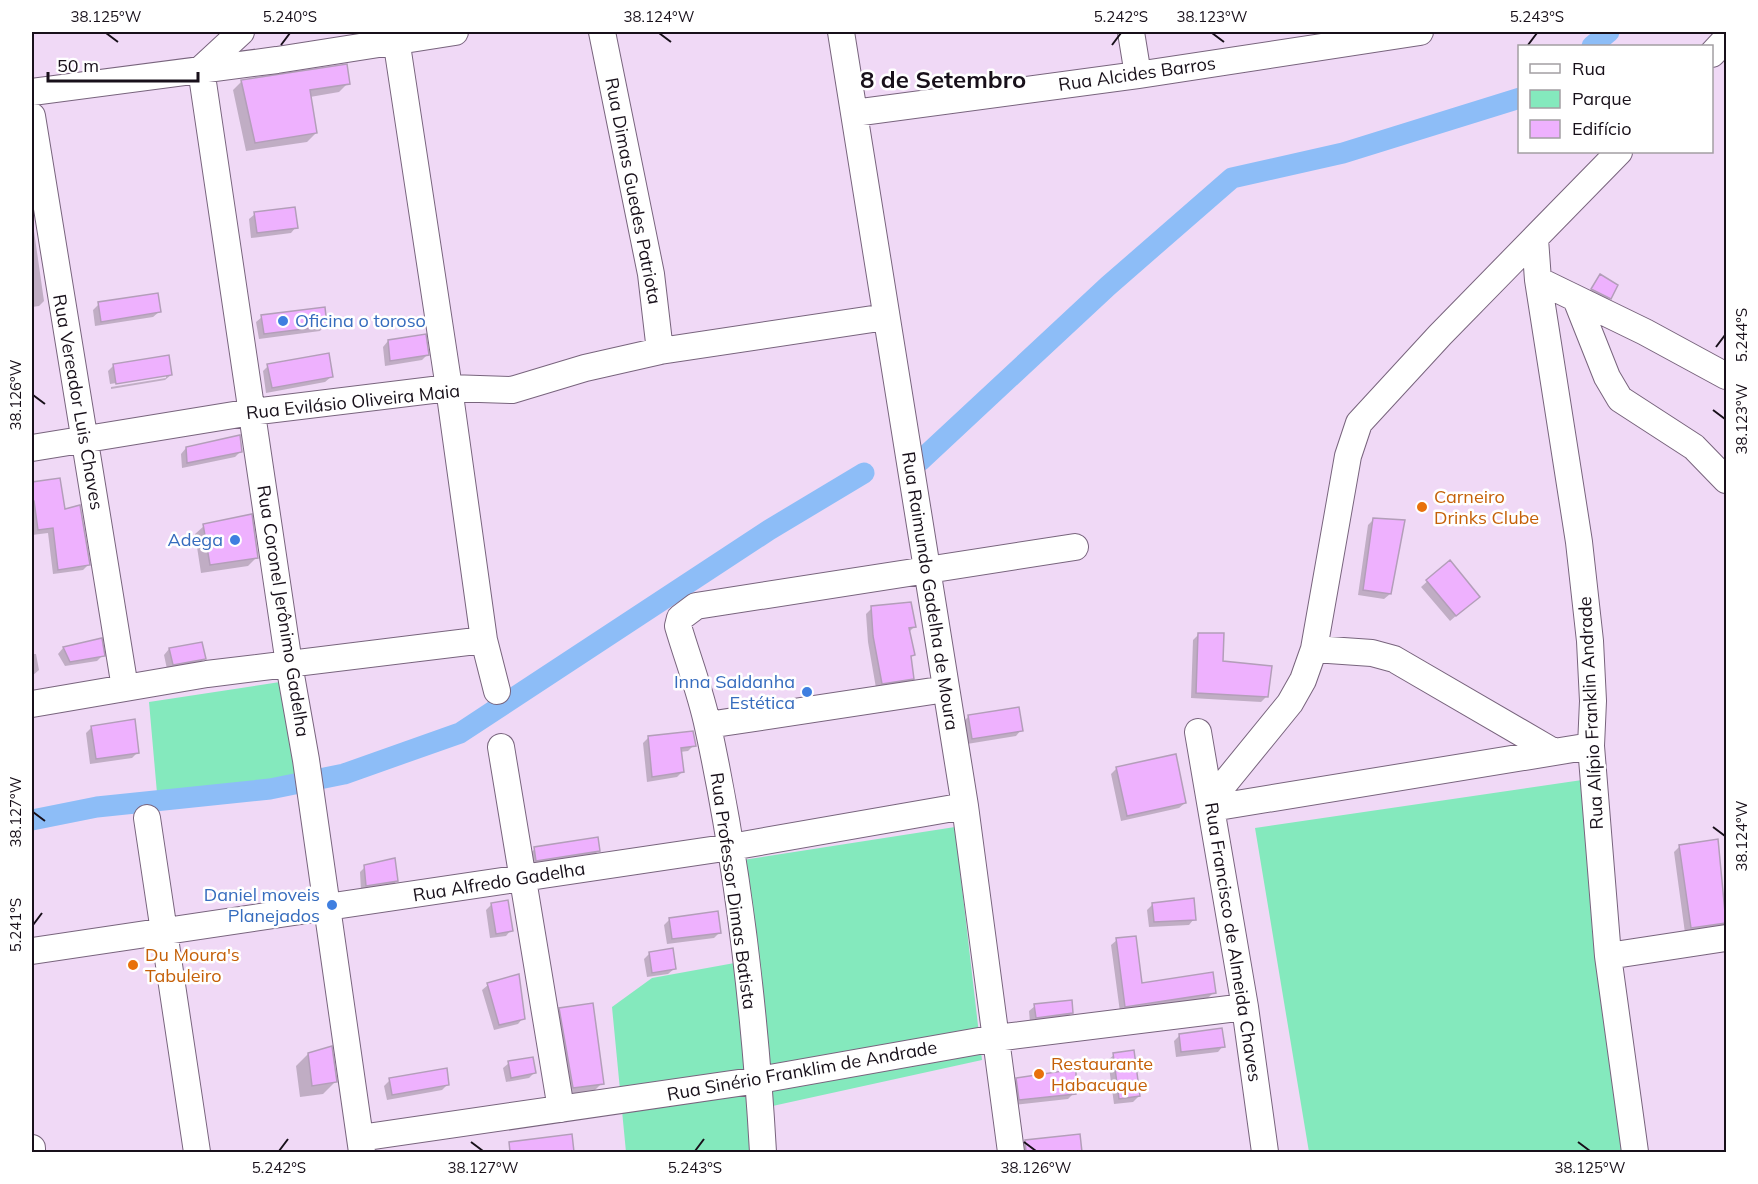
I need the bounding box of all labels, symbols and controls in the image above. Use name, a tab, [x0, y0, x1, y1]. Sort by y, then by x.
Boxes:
text: 38.125°W	[71, 7, 142, 26]
text: 5.240°S	[263, 7, 317, 26]
text: 38.124°W	[624, 7, 695, 26]
text: 5.242°S	[1094, 7, 1148, 26]
text: 38.123°W	[1177, 7, 1248, 26]
text: 5.243°S	[1510, 7, 1564, 26]
scale bar	[48, 45, 198, 83]
legend	[1518, 45, 1713, 153]
street label: Rua Alcides Barros	[1057, 51, 1217, 96]
text: 50 m	[57, 54, 99, 77]
text: Rua	[1572, 57, 1606, 80]
district label: 8 de Setembro	[860, 64, 1026, 94]
street label: Rua Dimas Guedes Patriota	[600, 76, 667, 306]
text: Parque	[1572, 87, 1631, 110]
text: Edifício	[1572, 117, 1631, 140]
street label: Rua Vereador Luis Chaves	[48, 292, 109, 512]
text: 5.244°S	[1732, 308, 1751, 362]
place label: Oficina o toroso	[295, 309, 426, 332]
marker: Oficina o toroso	[276, 314, 290, 328]
text: 38.126°W	[6, 359, 25, 430]
street label: Rua Evilásio Oliveira Maia	[245, 379, 461, 424]
text: 38.123°W	[1732, 383, 1751, 454]
street label: Rua Raimundo Gadelha de Moura	[897, 450, 964, 732]
street label: Rua Coronel Jerônimo Gadelha	[252, 483, 315, 738]
place label: Carneiro Drinks Clube	[1434, 485, 1539, 529]
marker: Carneiro Drinks Clube	[1415, 500, 1429, 514]
place label: Adega	[168, 528, 223, 551]
marker: Adega	[228, 533, 242, 547]
street label: Rua Alípio Franklin Andrade	[1573, 596, 1608, 830]
place label: Inna Saldanha Estética	[674, 670, 795, 714]
marker: Inna Saldanha Estética	[800, 685, 814, 699]
street label: Rua Professor Dimas Batista	[705, 771, 762, 1011]
text: 38.127°W	[6, 776, 25, 847]
text: 38.124°W	[1732, 800, 1751, 871]
street label: Rua Francisco de Almeida Chaves	[1200, 801, 1267, 1083]
street label: Rua Alfredo Gadelha	[411, 857, 587, 906]
place label: Daniel moveis Planejados	[204, 883, 320, 927]
text: 5.241°S	[6, 898, 25, 952]
marker: Daniel moveis Planejados	[325, 898, 339, 912]
place label: Du Moura's Tabuleiro	[145, 943, 240, 987]
marker: Du Moura's Tabuleiro	[126, 958, 140, 972]
street label: Rua Sinério Franklim de Andrade	[665, 1035, 939, 1106]
place label: Restaurante Habacuque	[1051, 1052, 1153, 1096]
marker: Restaurante Habacuque	[1032, 1067, 1046, 1081]
text: 5.242°S	[252, 1158, 306, 1177]
text: 38.127°W	[448, 1158, 519, 1177]
text: 5.243°S	[668, 1158, 722, 1177]
text: 38.126°W	[1001, 1158, 1072, 1177]
text: 38.125°W	[1555, 1158, 1626, 1177]

